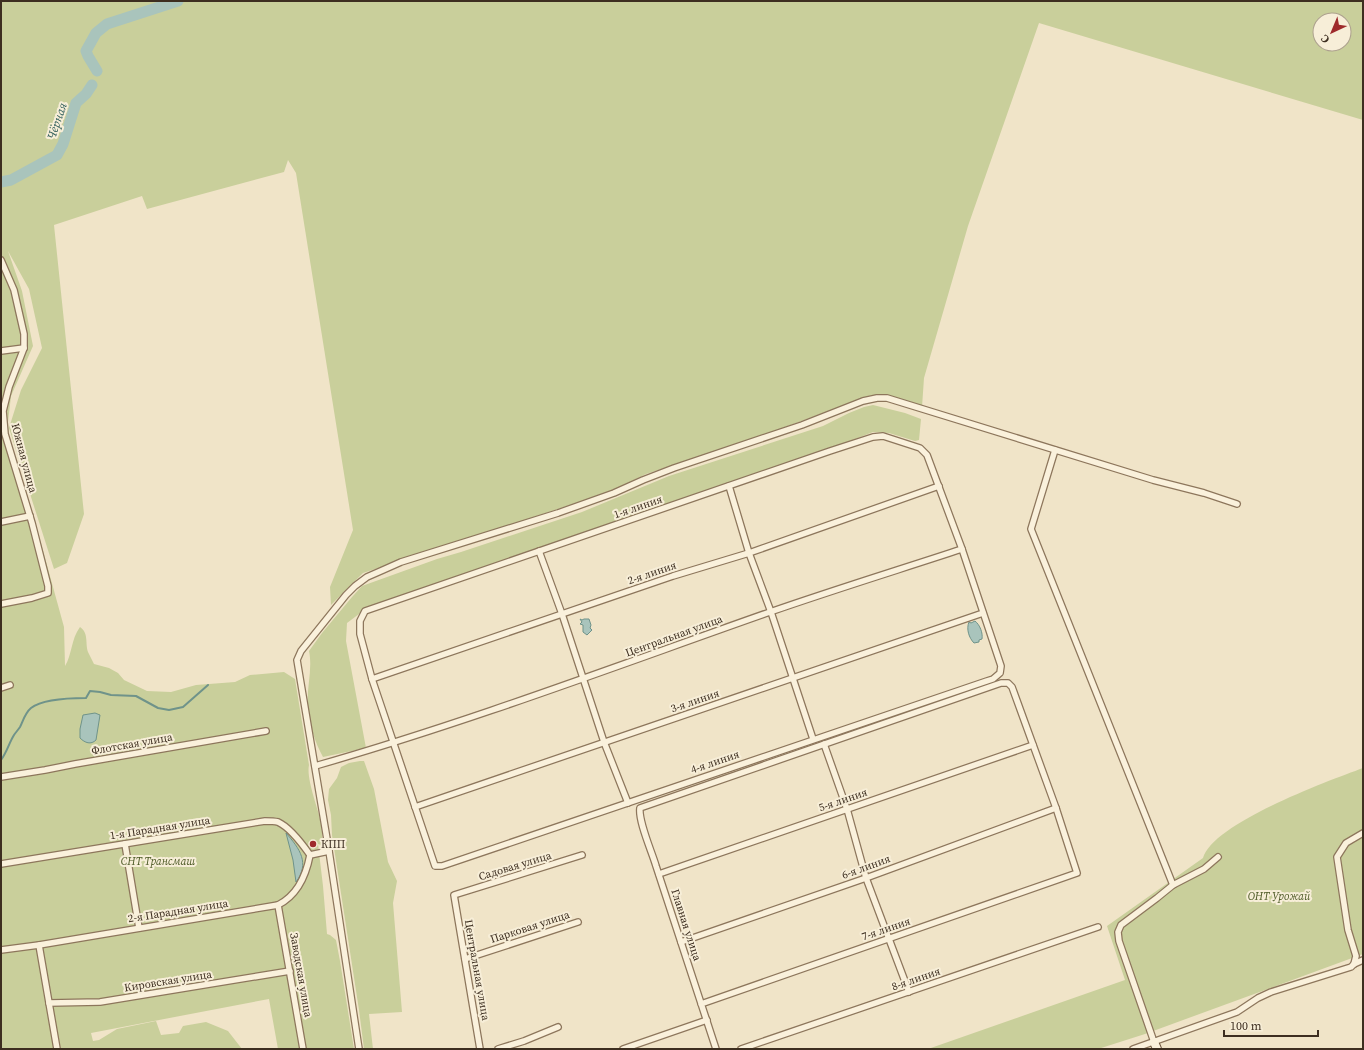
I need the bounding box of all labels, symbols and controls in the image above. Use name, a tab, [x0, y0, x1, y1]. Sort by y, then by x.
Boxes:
north arrow	[1312, 12, 1352, 52]
text: С	[1318, 31, 1333, 47]
water label: Чёрная	[43, 101, 71, 141]
street label: Южная улица	[8, 422, 41, 495]
street label: 1-я линия	[612, 492, 665, 522]
street label: 2-я линия	[626, 558, 679, 588]
street label: Центральная улица	[623, 611, 725, 661]
street label: 3-я линия	[669, 686, 722, 716]
street label: Флотская улица	[90, 729, 174, 759]
street label: 4-я линия	[689, 747, 742, 777]
street label: 5-я линия	[817, 785, 870, 815]
street label: 1-я Парадная улица	[109, 813, 212, 843]
place label: КПП	[321, 837, 346, 852]
marker: КПП	[308, 839, 318, 849]
street label: Садовая улица	[477, 848, 554, 884]
street label: 6-я линия	[840, 851, 893, 883]
park label: СНТ Трансмаш	[121, 854, 195, 869]
street label: Главная улица	[667, 887, 705, 963]
park label: ОНТ Урожай	[1248, 889, 1311, 904]
street label: 2-я Парадная улица	[127, 896, 230, 926]
street label: Парковая улица	[488, 907, 572, 947]
street label: 7-я линия	[860, 914, 913, 944]
street label: Центральная улица	[461, 918, 493, 1022]
street label: Заводская улица	[286, 932, 316, 1019]
street label: 8-я линия	[890, 964, 943, 994]
street label: Кировская улица	[123, 967, 213, 995]
scale bar	[1224, 1012, 1318, 1038]
text: 100 m	[1230, 1018, 1262, 1034]

